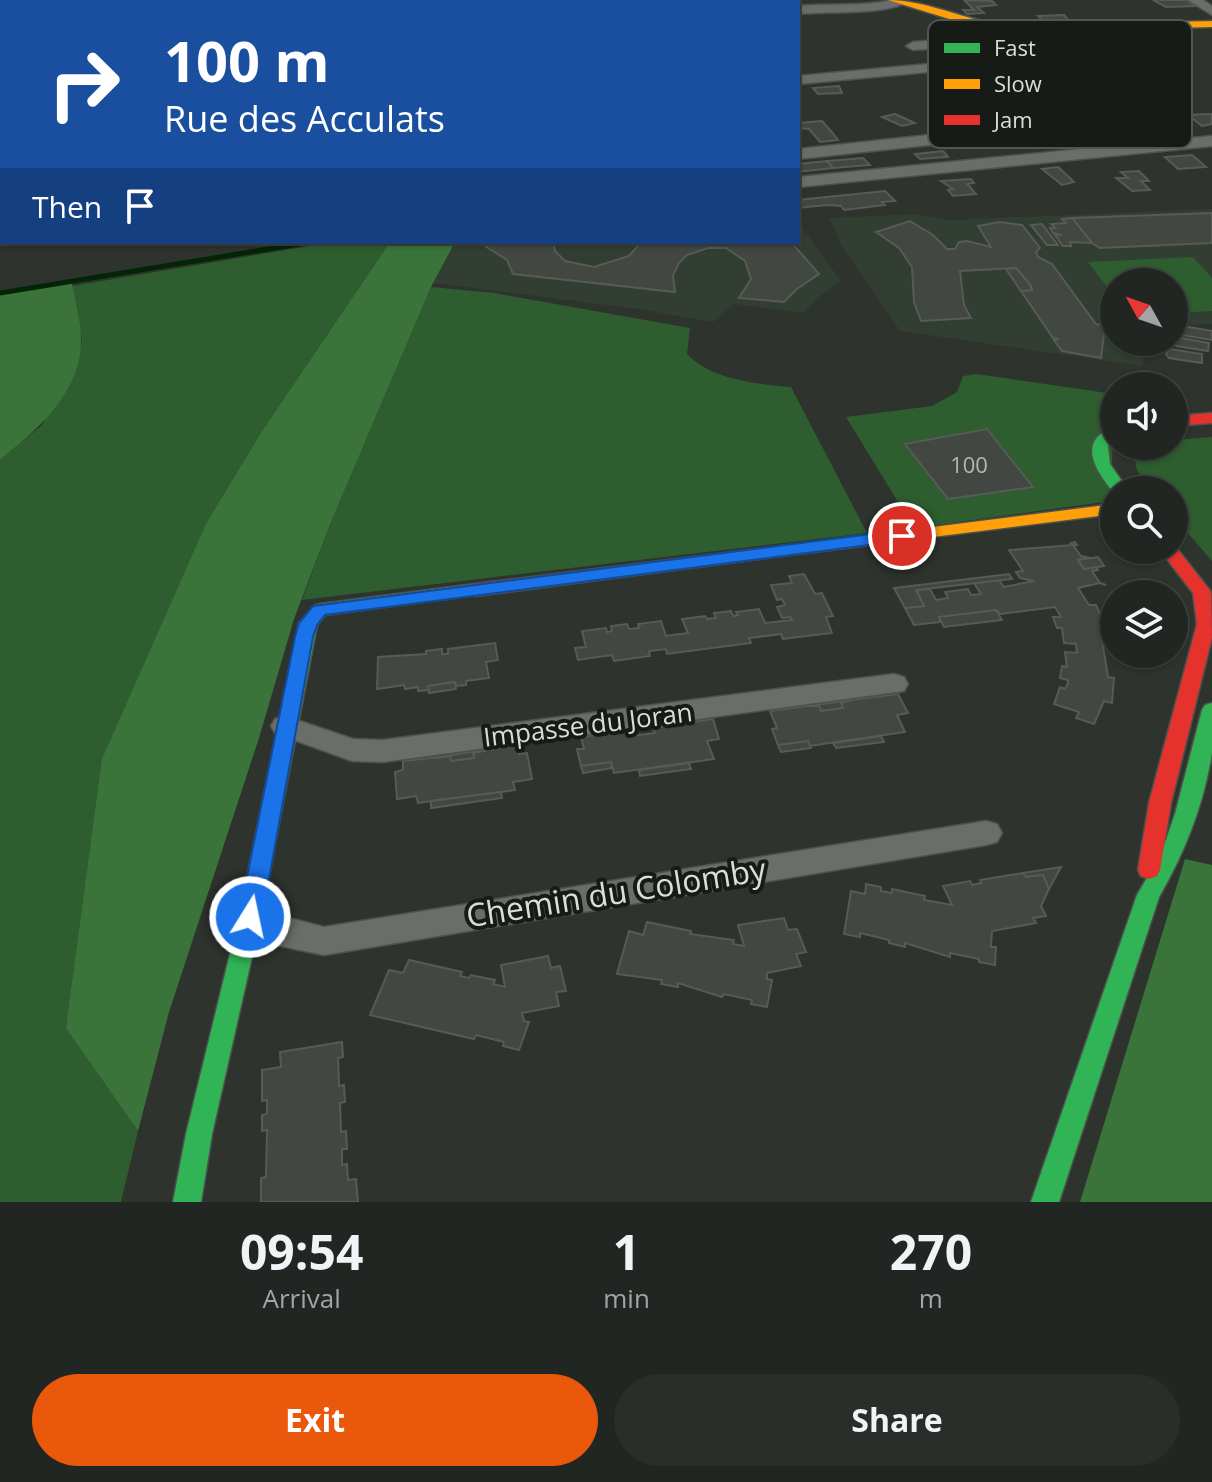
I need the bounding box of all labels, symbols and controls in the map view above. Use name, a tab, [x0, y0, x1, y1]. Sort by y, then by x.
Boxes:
legend	[928, 20, 1192, 148]
text: 100 m	[164, 22, 330, 98]
icon: right	[32, 32, 136, 136]
text: Fast	[994, 32, 1036, 62]
text: Slow	[994, 68, 1042, 98]
text: Rue des Acculats	[164, 94, 445, 143]
text: Jam	[992, 104, 1033, 134]
icon: arrive	[118, 184, 162, 228]
text: Then	[32, 186, 102, 227]
north arrow	[1100, 268, 1188, 356]
map controls	[1100, 268, 1188, 668]
button: sound	[1100, 372, 1188, 460]
house number: 100	[950, 449, 988, 479]
button: search	[1100, 476, 1188, 564]
pin	[868, 502, 936, 570]
icon: arrive	[880, 514, 924, 558]
button: layers	[1100, 580, 1188, 668]
street label: Impasse du Joran	[481, 693, 694, 755]
street label: Chemin du Colomby	[463, 846, 770, 936]
position arrow	[208, 875, 292, 959]
text: 09:54	[240, 1219, 363, 1284]
text: 1	[613, 1219, 640, 1284]
text: 270	[890, 1219, 972, 1284]
text: Arrival	[262, 1280, 341, 1316]
text: min	[603, 1280, 650, 1316]
text: m	[919, 1280, 943, 1316]
button: Exit	[32, 1374, 598, 1466]
button: Share	[614, 1374, 1180, 1466]

